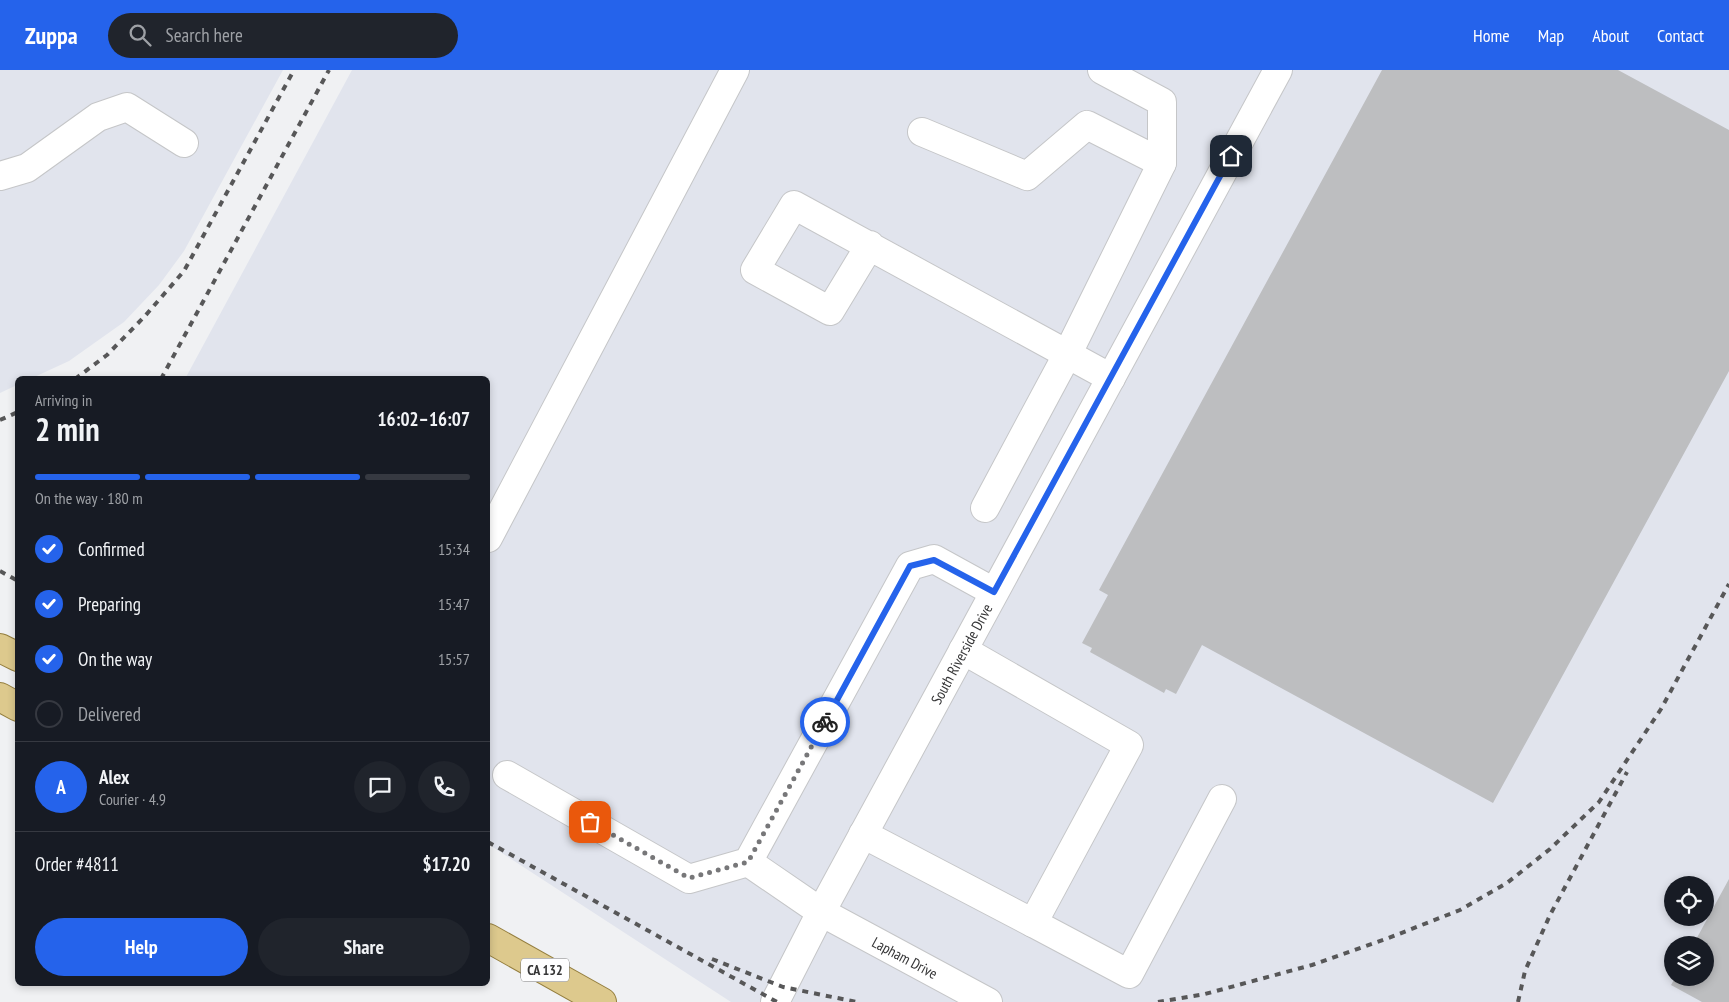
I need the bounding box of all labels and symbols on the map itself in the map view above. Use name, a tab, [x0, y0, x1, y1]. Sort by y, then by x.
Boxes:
pin	[1210, 135, 1252, 177]
street label: South Riverside Drive	[926, 600, 996, 707]
courier	[800, 697, 850, 747]
pin	[569, 801, 611, 843]
street label: Lapham Drive	[869, 932, 941, 983]
road number: CA 132	[521, 958, 569, 982]

